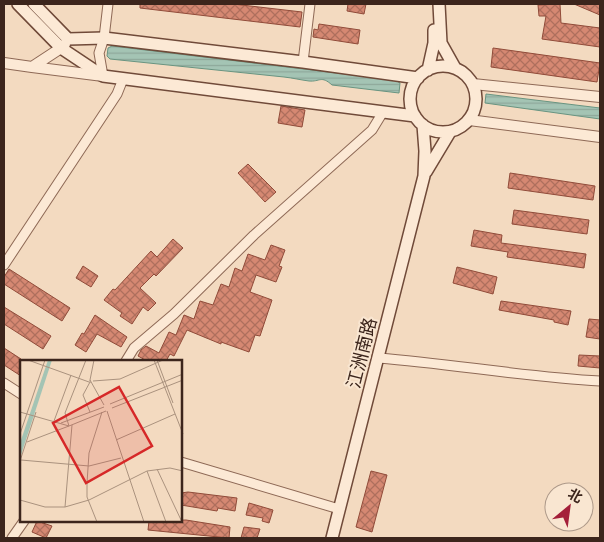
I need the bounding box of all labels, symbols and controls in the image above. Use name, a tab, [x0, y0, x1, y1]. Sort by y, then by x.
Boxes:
street label: 江洲南路	[343, 315, 381, 391]
inset map	[20, 360, 182, 522]
north arrow	[544, 482, 594, 532]
text: 北	[565, 485, 585, 507]

